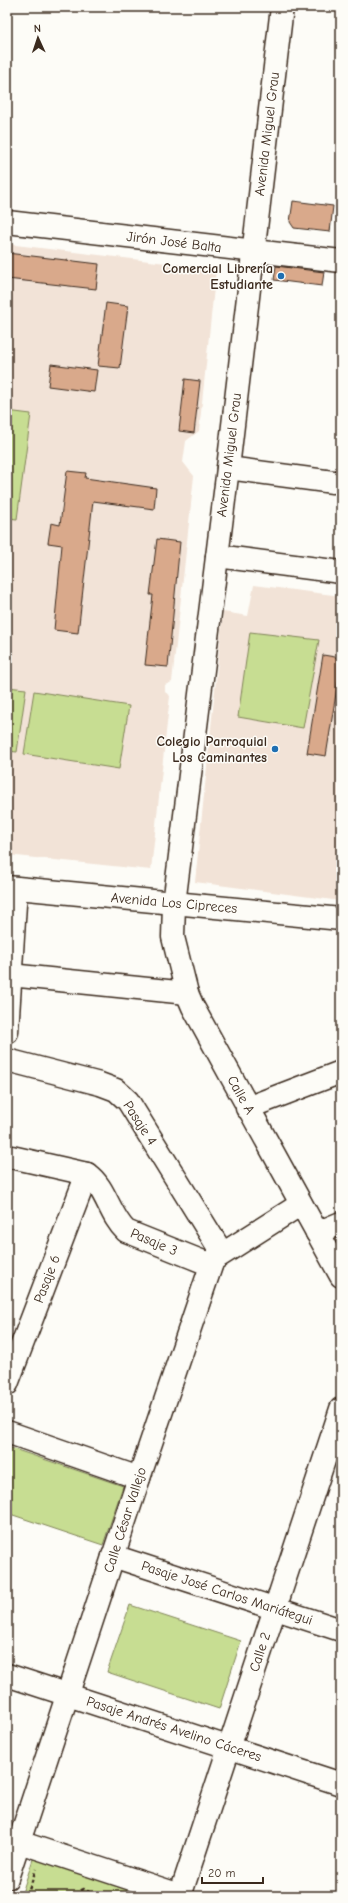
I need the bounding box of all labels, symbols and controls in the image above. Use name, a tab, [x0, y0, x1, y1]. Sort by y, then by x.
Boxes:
north arrow	[18, 18, 58, 58]
text: N	[34, 22, 41, 35]
street label: Avenida Miguel Grau	[251, 71, 283, 197]
street label: Jirón José Balta	[126, 228, 222, 256]
place label: Comercial Librería Estudiante	[163, 260, 273, 293]
marker: Comercial Librería Estudiante	[276, 271, 286, 281]
street label: Avenida Miguel Grau	[213, 392, 245, 518]
place label: Colegio Parroquial Los Caminantes	[156, 733, 267, 766]
marker: Colegio Parroquial Los Caminantes	[270, 744, 280, 754]
street label: Avenida Los Cipreces	[110, 889, 238, 917]
street label: Calle A	[223, 1073, 259, 1117]
street label: Pasaje 4	[119, 1098, 161, 1148]
street label: Pasaje 3	[128, 1224, 180, 1260]
street label: Pasaje 6	[30, 1253, 64, 1305]
street label: Calle César Vallejo	[100, 1465, 150, 1575]
street label: Pasaje José Carlos Mariátegui	[139, 1557, 315, 1629]
street label: Calle 2	[246, 1630, 274, 1674]
street label: Pasaje Andrés Avelino Cáceres	[84, 1693, 264, 1765]
scale bar	[202, 1859, 263, 1885]
text: 20 m	[208, 1866, 236, 1880]

